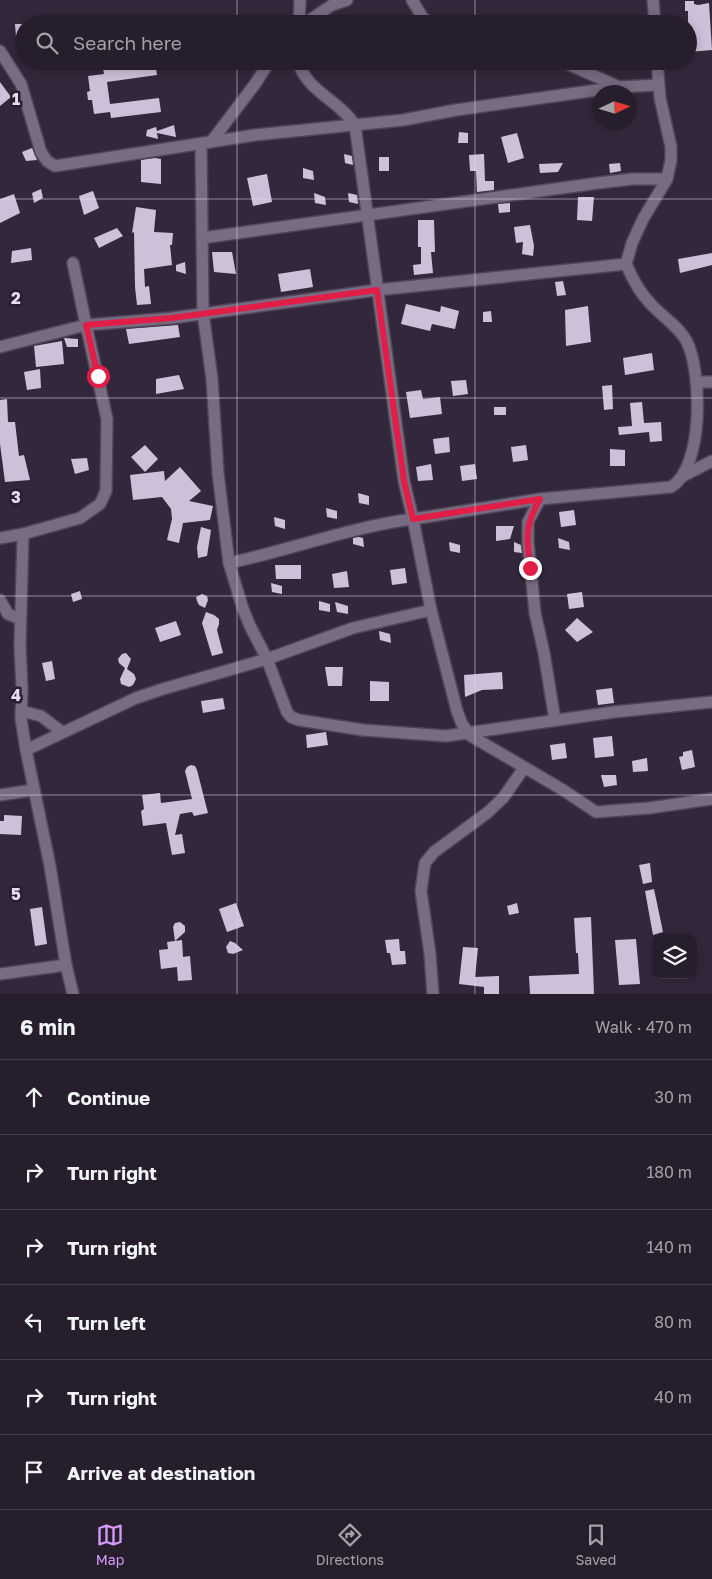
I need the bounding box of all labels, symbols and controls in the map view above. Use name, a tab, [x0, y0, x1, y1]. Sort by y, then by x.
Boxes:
search box	[15, 15, 697, 70]
icon: search	[33, 29, 61, 57]
text: Search here	[73, 31, 182, 54]
north arrow	[592, 85, 637, 130]
text: 1	[12, 89, 20, 109]
text: 2	[11, 288, 21, 308]
route start	[87, 365, 110, 388]
text: 3	[11, 487, 21, 507]
route end	[519, 557, 542, 580]
text: 4	[11, 685, 21, 705]
text: 5	[11, 884, 21, 904]
map controls	[652, 934, 697, 979]
button: layers	[652, 934, 697, 979]
text: 6 min	[20, 1014, 75, 1040]
text: Walk · 470 m	[595, 1017, 692, 1037]
icon: ahead	[20, 1083, 48, 1111]
text: Continue	[67, 1086, 150, 1109]
text: 30 m	[655, 1087, 692, 1107]
icon: right	[20, 1158, 48, 1186]
text: Turn right	[67, 1161, 157, 1184]
text: 180 m	[646, 1162, 692, 1182]
icon: right	[20, 1233, 48, 1261]
text: Turn right	[67, 1236, 157, 1259]
text: 140 m	[646, 1237, 692, 1257]
icon: left	[20, 1308, 48, 1336]
text: Turn left	[67, 1311, 146, 1334]
text: 80 m	[654, 1312, 692, 1332]
icon: right	[20, 1383, 48, 1411]
text: Turn right	[67, 1386, 157, 1409]
text: 40 m	[654, 1387, 692, 1407]
icon: arrive	[20, 1458, 48, 1486]
text: Arrive at destination	[67, 1461, 255, 1484]
tab: Map	[96, 1521, 124, 1568]
tab: Directions	[316, 1521, 384, 1568]
tab: Saved	[575, 1521, 616, 1568]

